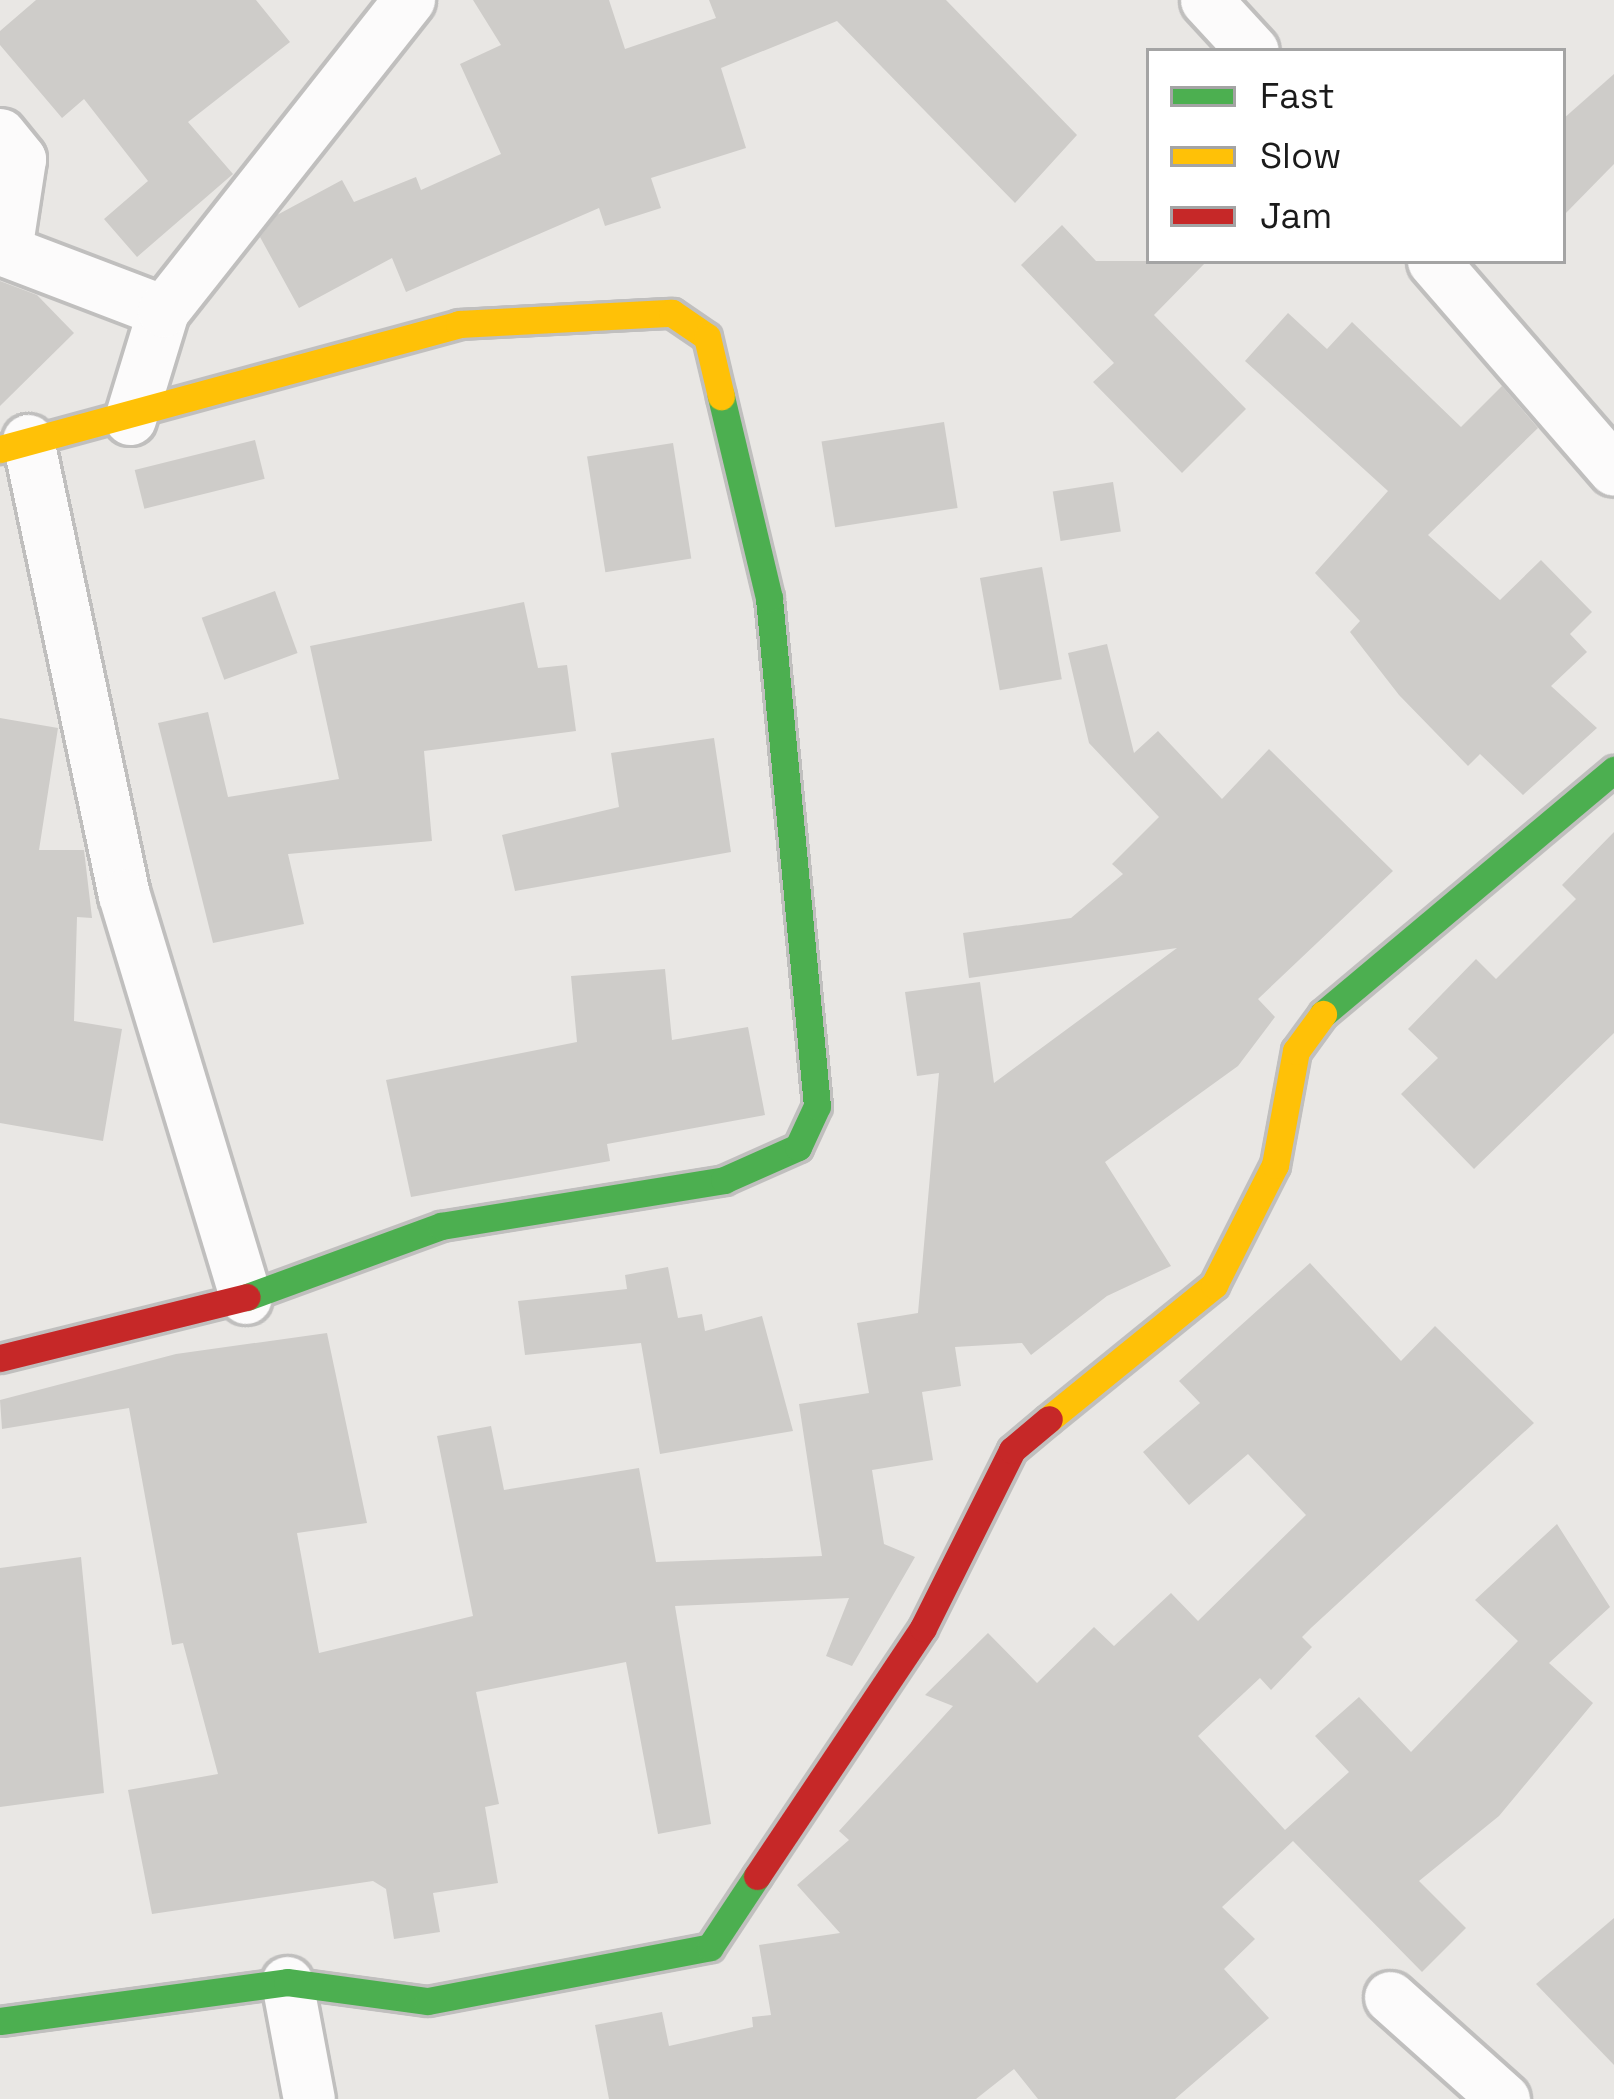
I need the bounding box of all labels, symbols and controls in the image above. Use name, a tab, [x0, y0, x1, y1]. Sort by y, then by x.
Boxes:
legend	[1146, 48, 1566, 264]
text: Fast	[1260, 73, 1335, 119]
text: Slow	[1260, 133, 1342, 179]
text: Jam	[1260, 193, 1332, 239]

